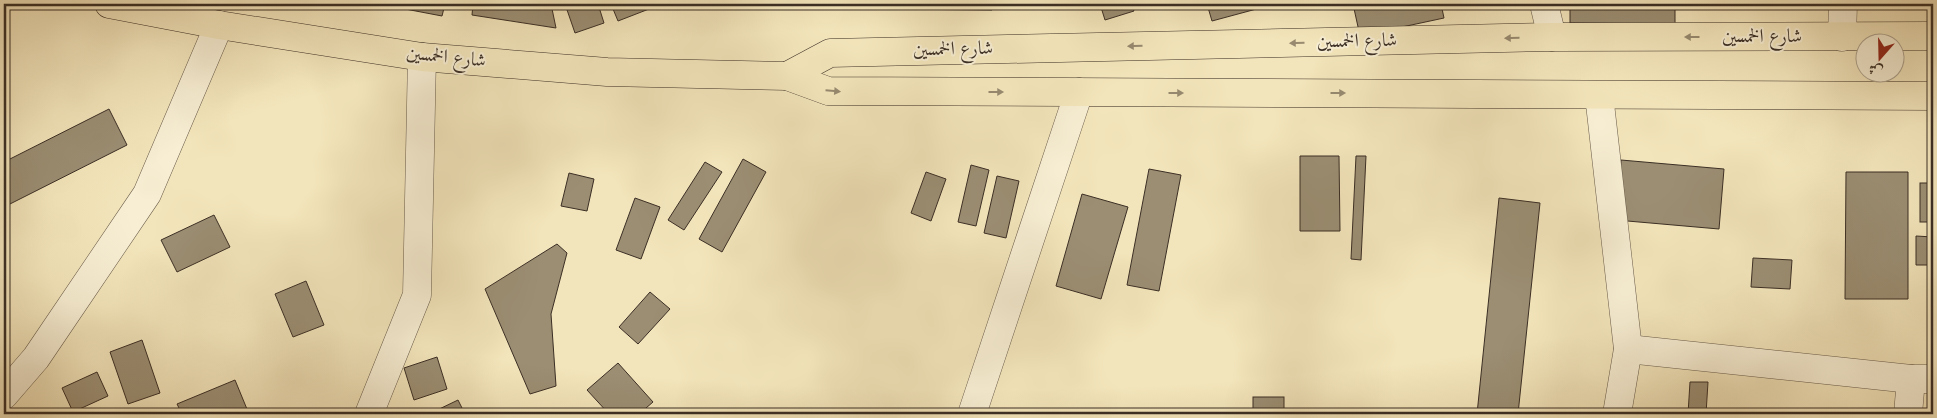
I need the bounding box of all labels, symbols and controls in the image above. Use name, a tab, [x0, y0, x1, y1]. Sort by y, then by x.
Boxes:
street label: شارع الخمسين	[1722, 28, 1802, 51]
street label: شارع الخمسين	[1317, 32, 1397, 56]
north arrow	[1854, 32, 1904, 82]
one-way arrow	[1684, 33, 1700, 41]
one-way arrow	[1504, 34, 1520, 42]
one-way arrow	[1289, 39, 1305, 47]
street label: شارع الخمسين	[913, 40, 993, 64]
one-way arrow	[1126, 43, 1142, 51]
street label: شارع الخمسين	[405, 44, 487, 76]
text: ش	[1867, 60, 1885, 78]
one-way arrow	[826, 87, 842, 95]
one-way arrow	[988, 88, 1004, 96]
one-way arrow	[1168, 89, 1184, 97]
one-way arrow	[1330, 89, 1346, 97]

